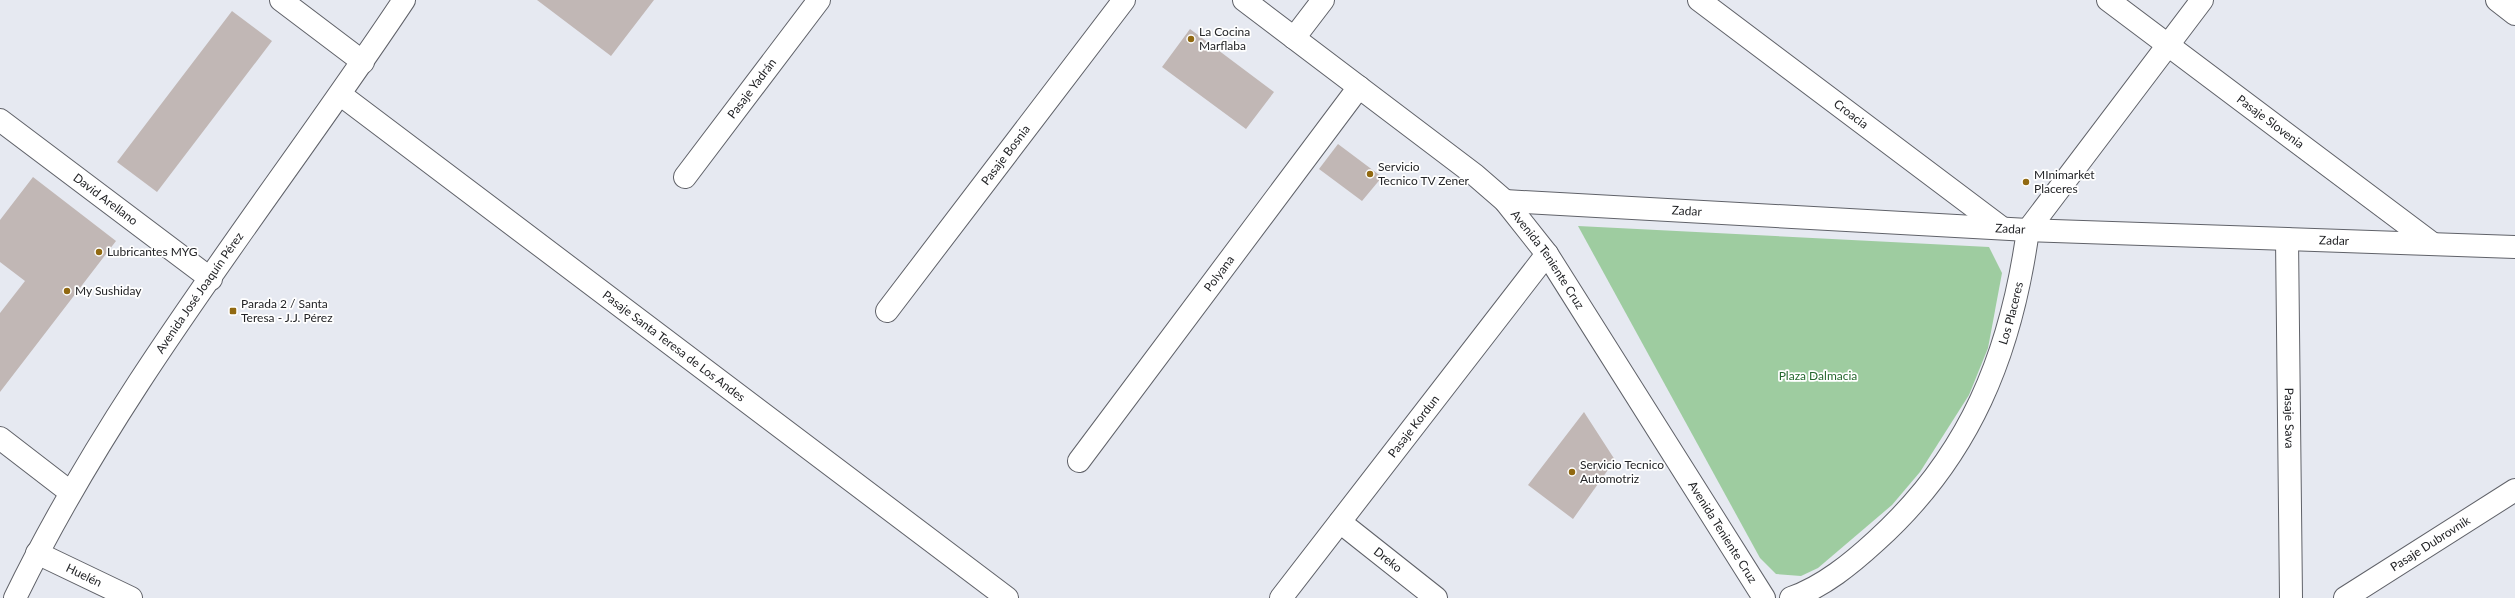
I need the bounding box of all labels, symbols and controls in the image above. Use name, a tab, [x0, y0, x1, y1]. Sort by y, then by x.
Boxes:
place label: La Cocina Marflaba	[1199, 24, 1250, 53]
marker: La Cocina Marflaba	[1186, 34, 1196, 44]
street label: Pasaje Yadrán	[724, 55, 779, 121]
street label: Pasaje Slovenia	[2234, 91, 2307, 152]
street label: Croacia	[1831, 96, 1871, 132]
street label: Pasaje Bosnia	[978, 122, 1033, 188]
place label: Servicio Tecnico TV Zener	[1378, 159, 1470, 188]
place label: MInimarket Placeres	[2034, 167, 2095, 196]
marker: Servicio Tecnico TV Zener	[1365, 169, 1375, 179]
street label: David Arellano	[70, 170, 141, 228]
marker: MInimarket Placeres	[2021, 177, 2031, 187]
street label: Zadar	[1671, 202, 1703, 219]
street label: Avenida Teniente Cruz	[1508, 207, 1588, 312]
street label: Zadar	[1995, 220, 2026, 237]
street label: Avenida José Joaquín Pérez	[152, 229, 247, 356]
street label: Zadar	[2319, 232, 2350, 248]
place label: Lubricantes MYG	[107, 244, 198, 259]
marker: Lubricantes MYG	[94, 247, 104, 257]
street label: Polyana	[1200, 252, 1237, 294]
street label: Los Placeres	[1995, 280, 2026, 346]
place label: My Sushiday	[75, 283, 142, 298]
marker: My Sushiday	[62, 286, 72, 296]
street label: Pasaje Santa Teresa de Los Andes	[600, 287, 748, 405]
place label: Parada 2 / Santa Teresa - J.J. Pérez	[241, 296, 333, 325]
marker: Parada 2 / Santa Teresa - J.J. Pérez	[228, 306, 238, 316]
park label: Plaza Dalmacia	[1779, 368, 1857, 383]
street label: Pasaje Sava	[2282, 388, 2297, 448]
street label: Pasaje Kordun	[1384, 392, 1442, 460]
place label: Servicio Tecnico Automotriz	[1580, 457, 1664, 486]
marker: Servicio Tecnico Automotriz	[1567, 467, 1577, 477]
street label: Avenida Teniente Cruz	[1685, 478, 1761, 586]
street label: Pasaje Dubrovnik	[2387, 512, 2473, 574]
street label: Dreko	[1371, 544, 1406, 575]
street label: Huelén	[64, 560, 104, 590]

